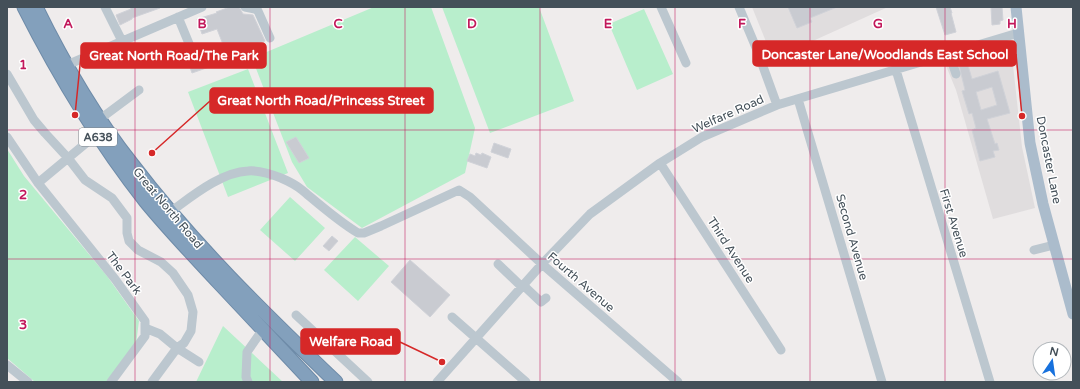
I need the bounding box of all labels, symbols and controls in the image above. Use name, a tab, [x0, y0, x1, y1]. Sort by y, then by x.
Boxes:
text: A	[63, 16, 73, 32]
text: B	[197, 16, 207, 32]
text: C	[333, 16, 343, 32]
text: D	[467, 16, 477, 32]
text: E	[604, 16, 612, 32]
text: F	[738, 16, 746, 32]
text: G	[873, 16, 883, 32]
text: H	[1007, 16, 1017, 32]
callout: Doncaster Lane/Woodlands East School	[753, 41, 1016, 66]
callout: Great North Road/The Park	[81, 43, 266, 68]
text: Doncaster Lane/Woodlands East School	[762, 47, 1008, 63]
text: Great North Road/The Park	[89, 48, 259, 64]
text: 1	[19, 57, 27, 73]
callout: Great North Road/Princess Street	[210, 88, 433, 113]
street label: Welfare Road	[690, 92, 766, 136]
text: Great North Road/Princess Street	[217, 93, 425, 109]
street label: Doncaster Lane	[1034, 115, 1064, 205]
road number: A638	[79, 128, 117, 146]
street label: Great North Road	[130, 165, 206, 251]
text: 2	[19, 187, 27, 203]
street label: First Avenue	[937, 187, 971, 259]
street label: Second Avenue	[833, 192, 871, 282]
street label: Third Avenue	[705, 214, 758, 286]
street label: The Park	[103, 249, 145, 298]
street label: Fourth Avenue	[545, 249, 617, 315]
text: 3	[19, 317, 27, 333]
callout: Welfare Road	[301, 329, 400, 354]
text: Welfare Road	[309, 334, 393, 350]
north arrow	[1032, 341, 1072, 381]
text: N	[1048, 344, 1060, 359]

